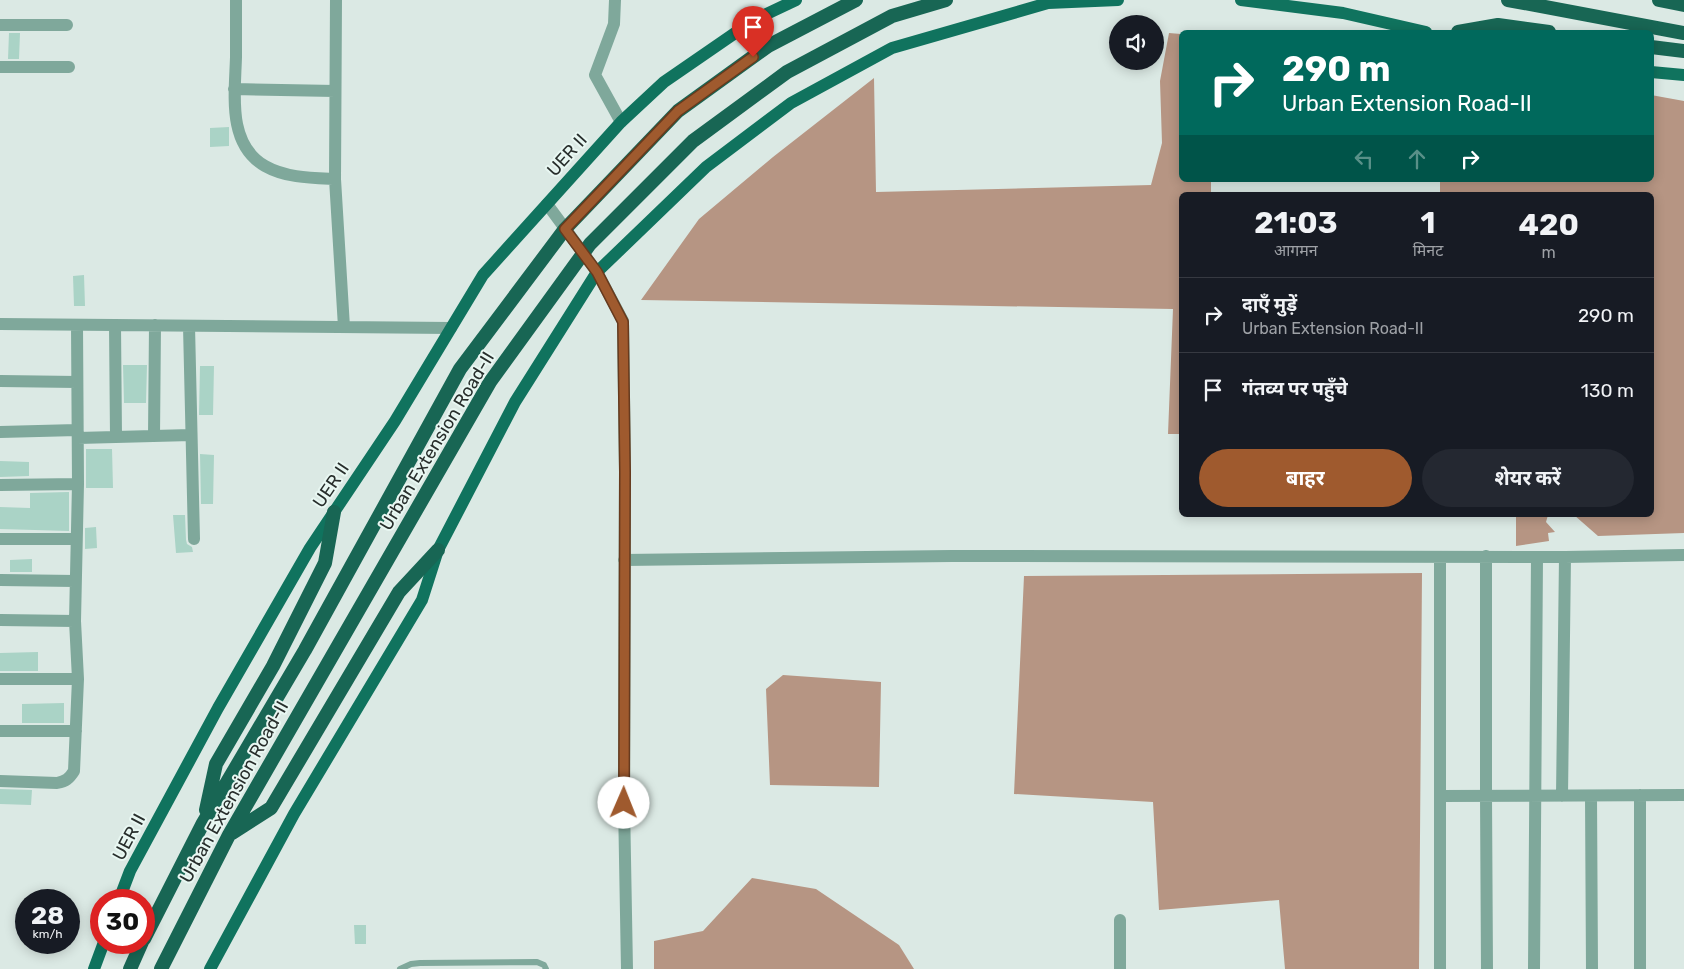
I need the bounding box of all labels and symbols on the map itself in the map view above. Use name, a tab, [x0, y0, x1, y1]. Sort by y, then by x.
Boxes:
pin	[732, 6, 774, 57]
street label: UER II	[542, 129, 592, 181]
street label: Urban Extension Road-II	[375, 348, 499, 534]
street label: UER II	[308, 458, 354, 512]
street label: Urban Extension Road-II	[175, 697, 293, 887]
position arrow	[597, 776, 649, 828]
street label: UER II	[108, 810, 150, 864]
speed limit sign: 30	[90, 889, 155, 954]

